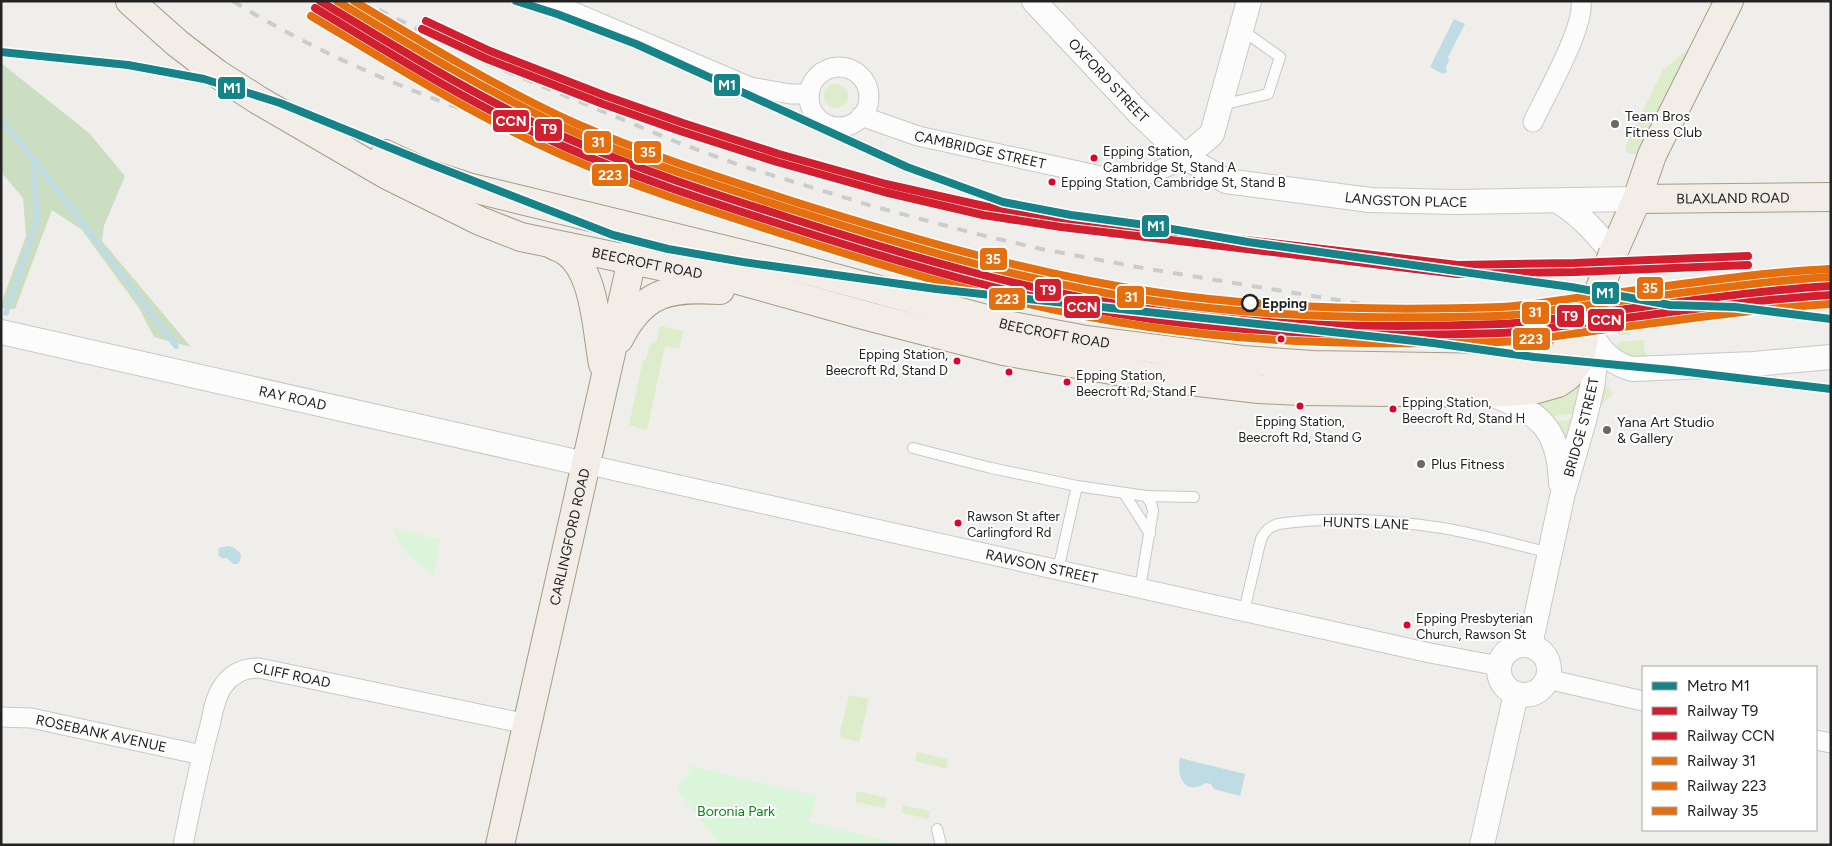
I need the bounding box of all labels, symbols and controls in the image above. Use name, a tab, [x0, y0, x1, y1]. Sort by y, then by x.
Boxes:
street label: OXFORD STREET	[1065, 35, 1152, 127]
line badge: M1	[713, 73, 741, 97]
line badge: M1	[217, 76, 246, 100]
text: M1	[718, 77, 736, 94]
text: M1	[223, 80, 241, 97]
place label: Team Bros Fitness Club	[1625, 108, 1702, 141]
line badge: CCN	[492, 109, 530, 133]
text: CCN	[495, 113, 527, 130]
line badge: T9	[534, 118, 563, 142]
marker: Team Bros Fitness Club	[1609, 118, 1621, 130]
text: T9	[541, 121, 557, 138]
street label: CAMBRIDGE STREET	[913, 127, 1048, 173]
line badge: 31	[583, 130, 612, 154]
text: 31	[591, 134, 605, 151]
line badge: 35	[633, 140, 662, 164]
text: 35	[640, 144, 656, 161]
place label: Epping Station, Cambridge St, Stand A	[1103, 144, 1236, 175]
marker: Epping Station, Cambridge St, Stand A	[1089, 153, 1099, 163]
line badge: 223	[591, 163, 629, 187]
text: 223	[598, 167, 622, 184]
place label: Epping Station, Cambridge St, Stand B	[1061, 175, 1286, 190]
marker: Epping Station, Cambridge St, Stand B	[1047, 177, 1057, 187]
street label: LANGSTON PLACE	[1344, 189, 1468, 211]
street label: BLAXLAND ROAD	[1676, 189, 1790, 208]
line badge: M1	[1141, 214, 1170, 238]
text: M1	[1147, 218, 1165, 235]
street label: BEECROFT ROAD	[590, 244, 704, 283]
line badge: 35	[979, 247, 1008, 271]
text: 35	[985, 251, 1001, 268]
line badge: 35	[1636, 276, 1664, 300]
line badge: T9	[1034, 278, 1062, 302]
text: 35	[1642, 280, 1658, 297]
line badge: M1	[1591, 281, 1620, 305]
text: T9	[1040, 282, 1056, 299]
line badge: 31	[1116, 285, 1145, 309]
text: M1	[1596, 285, 1614, 302]
line badge: 223	[988, 287, 1026, 311]
text: 31	[1124, 289, 1138, 306]
text: 223	[995, 291, 1019, 308]
marker: Epping	[1241, 294, 1259, 312]
line badge: CCN	[1063, 295, 1101, 319]
place label: Epping	[1262, 295, 1307, 312]
text: CCN	[1066, 299, 1098, 316]
line badge: 31	[1521, 301, 1550, 325]
text: 31	[1528, 304, 1542, 321]
line badge: T9	[1556, 304, 1585, 328]
text: T9	[1562, 308, 1578, 325]
line badge: CCN	[1587, 308, 1625, 332]
text: CCN	[1590, 312, 1622, 329]
street label: BEECROFT ROAD	[997, 315, 1111, 352]
line badge: 223	[1512, 327, 1551, 351]
text: 223	[1519, 331, 1543, 348]
unlabelled marker	[1276, 334, 1286, 344]
place label: Epping Station, Beecroft Rd, Stand D	[826, 347, 948, 378]
marker: Epping Station, Beecroft Rd, Stand D	[952, 356, 962, 366]
unlabelled marker	[1004, 367, 1014, 377]
place label: Epping Station, Beecroft Rd, Stand F	[1076, 368, 1197, 399]
street label: BRIDGE STREET	[1560, 376, 1602, 479]
marker: Epping Station, Beecroft Rd, Stand F	[1062, 377, 1072, 387]
street label: RAY ROAD	[257, 383, 328, 414]
place label: Epping Station, Beecroft Rd, Stand H	[1402, 395, 1525, 426]
marker: Epping Station, Beecroft Rd, Stand G	[1295, 401, 1305, 411]
marker: Epping Station, Beecroft Rd, Stand H	[1388, 404, 1398, 414]
place label: Epping Station, Beecroft Rd, Stand G	[1238, 414, 1362, 445]
place label: Yana Art Studio & Gallery	[1617, 414, 1714, 447]
marker: Yana Art Studio & Gallery	[1601, 424, 1613, 436]
place label: Plus Fitness	[1431, 456, 1505, 473]
marker: Plus Fitness	[1415, 458, 1427, 470]
street label: CARLINGFORD ROAD	[546, 467, 594, 607]
place label: Rawson St after Carlingford Rd	[967, 509, 1060, 540]
street label: HUNTS LANE	[1322, 513, 1410, 534]
marker: Rawson St after Carlingford Rd	[953, 518, 963, 528]
street label: RAWSON STREET	[984, 546, 1100, 587]
place label: Epping Presbyterian Church, Rawson St	[1416, 611, 1533, 642]
marker: Epping Presbyterian Church, Rawson St	[1402, 620, 1412, 630]
street label: CLIFF ROAD	[253, 660, 332, 692]
legend	[1642, 666, 1817, 831]
text: Metro M1	[1687, 677, 1750, 695]
text: Railway T9	[1687, 702, 1758, 720]
street label: ROSEBANK AVENUE	[34, 711, 168, 756]
text: Railway CCN	[1687, 727, 1775, 745]
text: Railway 31	[1687, 752, 1756, 770]
text: Railway 223	[1687, 777, 1766, 795]
text: Railway 35	[1687, 802, 1758, 820]
park label: Boronia Park	[697, 803, 775, 820]

